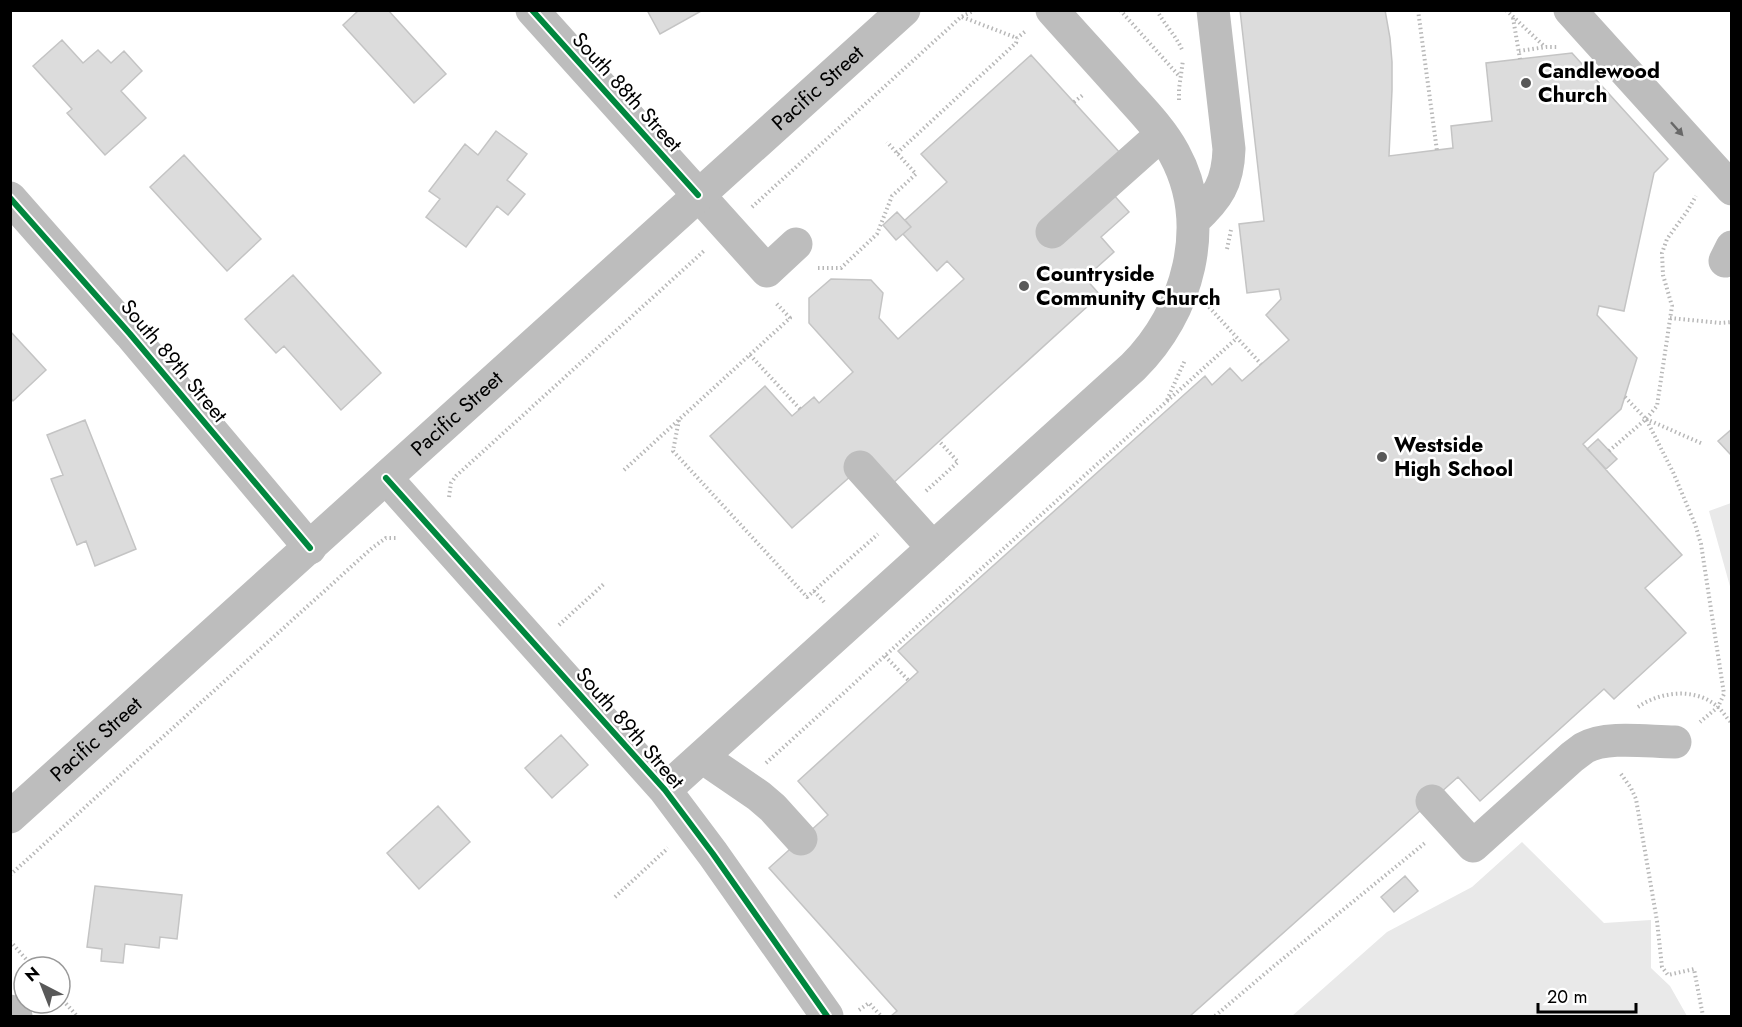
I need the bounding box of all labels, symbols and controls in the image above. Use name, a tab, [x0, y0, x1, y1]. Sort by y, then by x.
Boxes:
street label: South 88th Street	[565, 26, 689, 158]
street label: Pacific Street	[765, 38, 870, 137]
place label: Candlewood Church	[1538, 56, 1660, 110]
marker: Candlewood Church	[1519, 76, 1533, 90]
one-way arrow	[1670, 121, 1683, 136]
place label: Countryside Community Church	[1036, 259, 1221, 313]
marker: Countryside Community Church	[1017, 279, 1031, 293]
street label: South 89th Street	[114, 293, 234, 429]
street label: Pacific Street	[404, 364, 509, 463]
place label: Westside High School	[1394, 430, 1513, 484]
marker: Westside High School	[1375, 450, 1389, 464]
street label: South 89th Street	[569, 661, 691, 795]
street label: Pacific Street	[44, 690, 149, 789]
north arrow	[12, 955, 72, 1015]
text: N	[20, 961, 45, 987]
scale bar	[1538, 976, 1636, 1014]
text: 20 m	[1547, 984, 1587, 1010]

